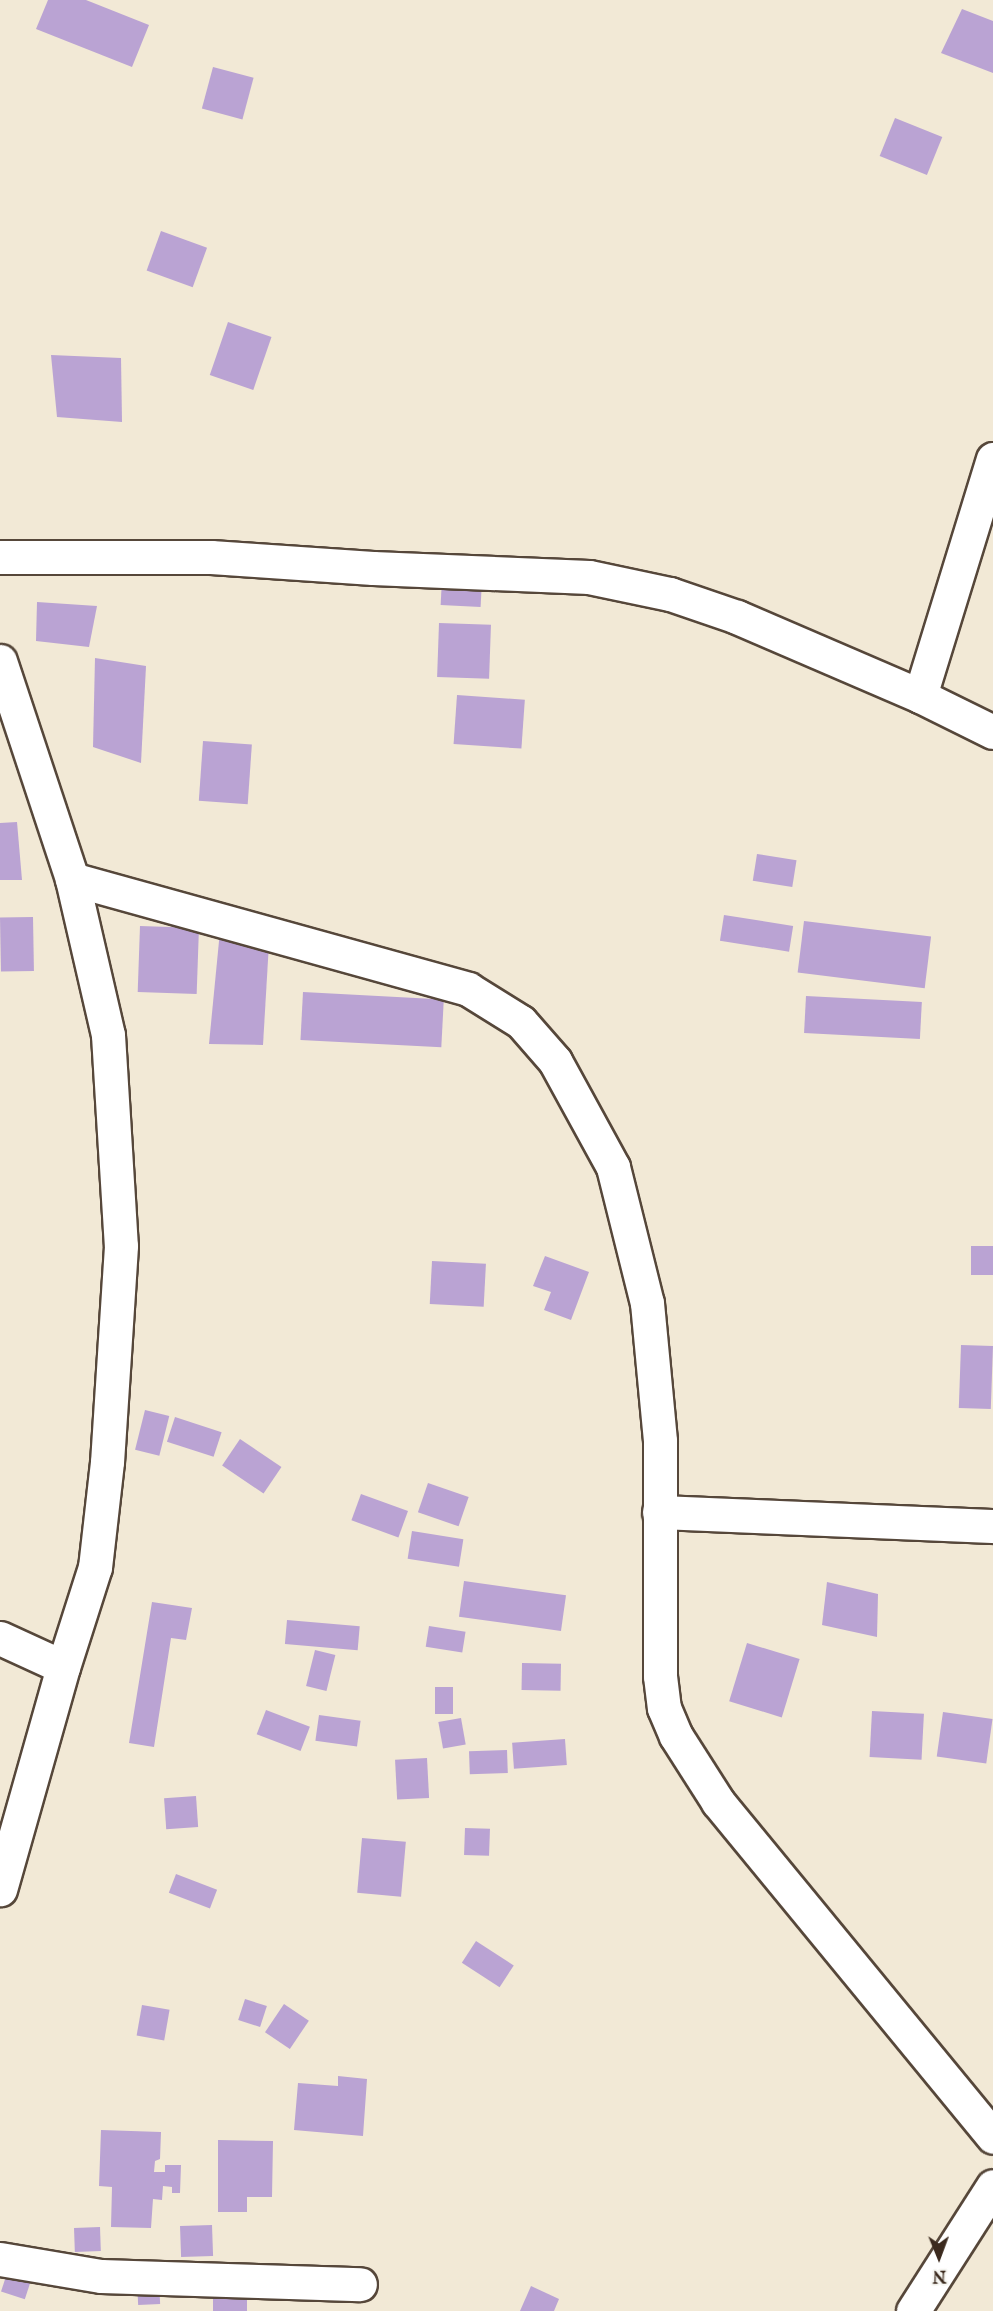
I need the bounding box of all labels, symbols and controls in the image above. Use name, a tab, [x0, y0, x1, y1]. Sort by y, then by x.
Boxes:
north arrow	[909, 2227, 969, 2287]
text: N	[932, 2265, 946, 2285]

